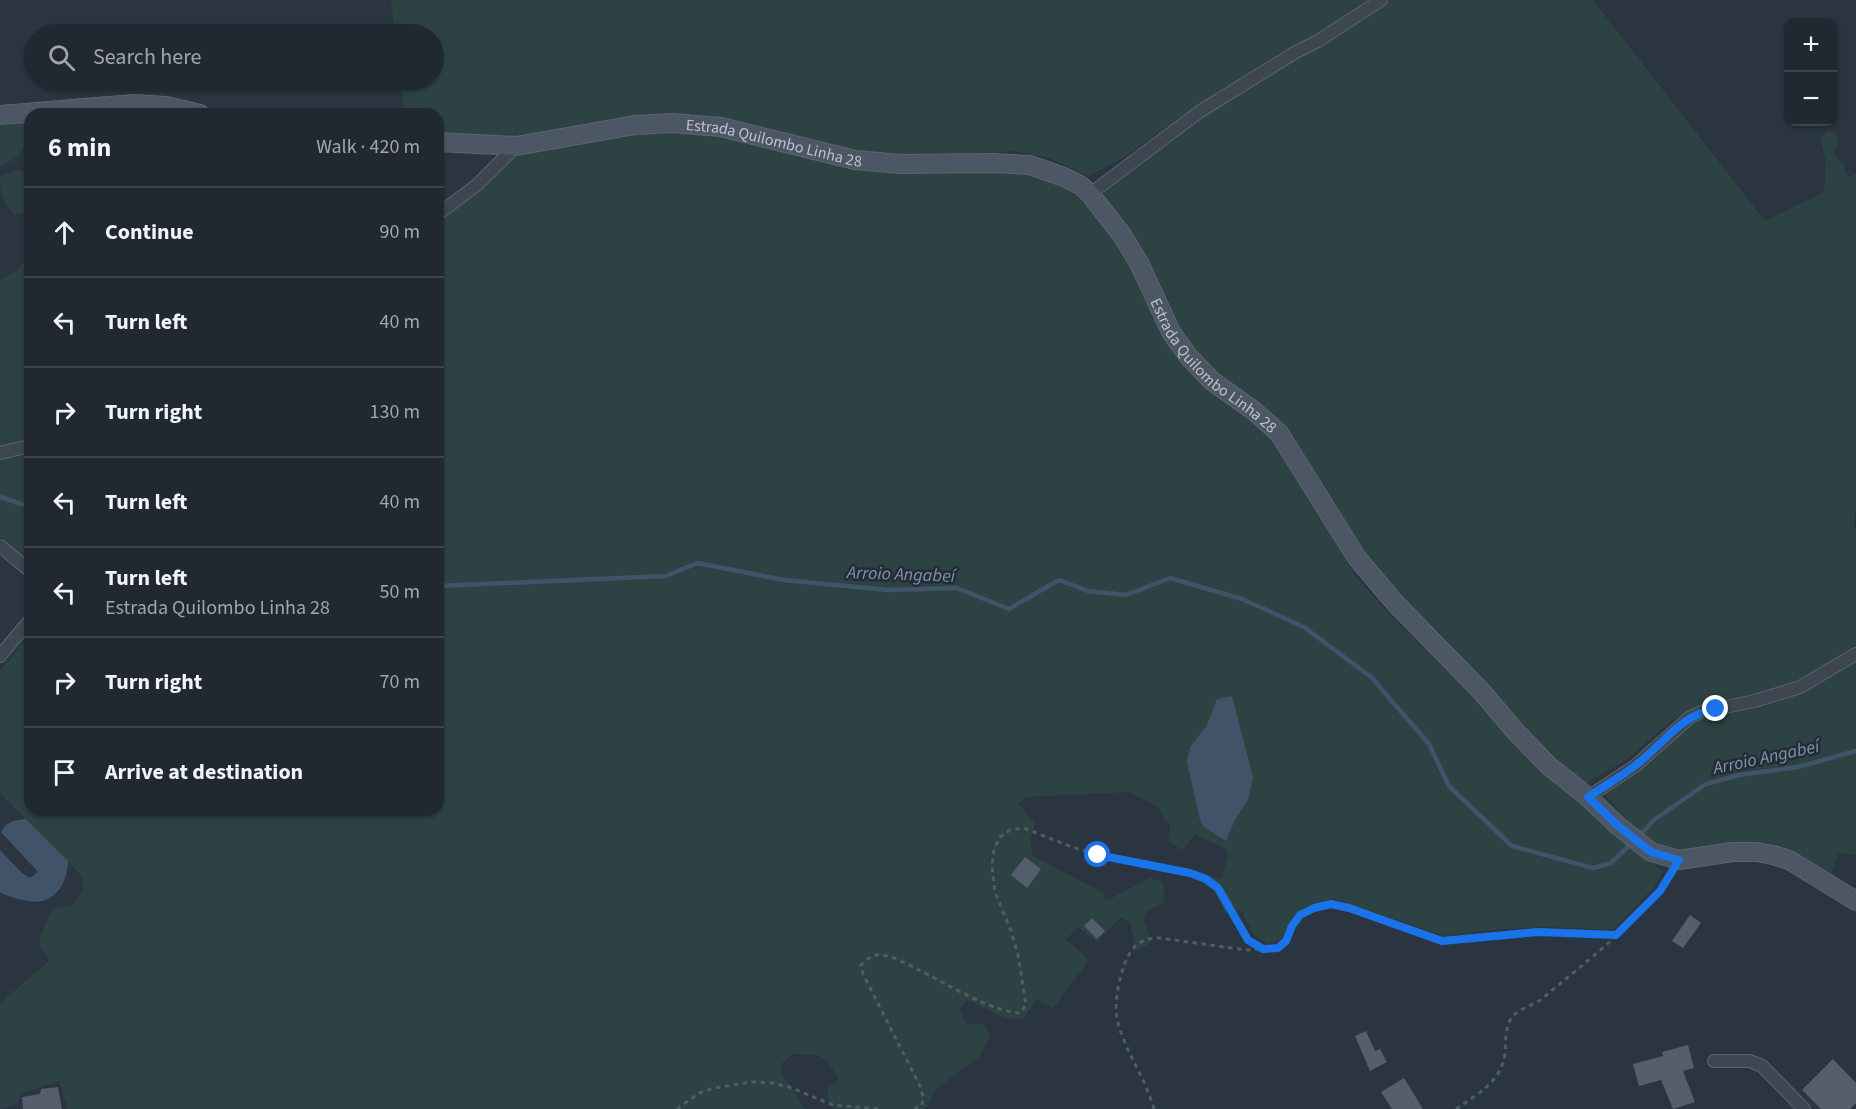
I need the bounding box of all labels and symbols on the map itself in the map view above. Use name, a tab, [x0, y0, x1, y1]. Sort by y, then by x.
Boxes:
street label: Estrada Quilombo Linha 28	[685, 114, 863, 173]
street label: Estrada Quilombo Linha 28	[1145, 295, 1281, 438]
water label: Arroio Angabeí	[846, 560, 958, 589]
route end	[1702, 695, 1728, 721]
water label: Arroio Angabeí	[1710, 733, 1824, 781]
route start	[1084, 841, 1110, 867]

